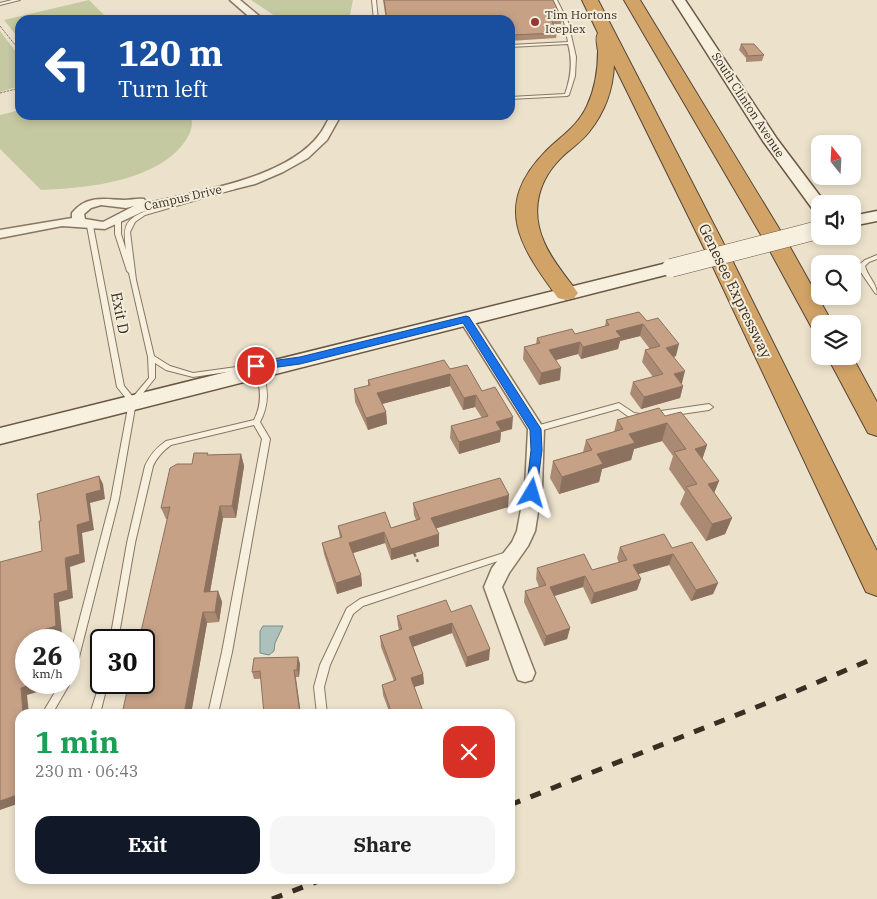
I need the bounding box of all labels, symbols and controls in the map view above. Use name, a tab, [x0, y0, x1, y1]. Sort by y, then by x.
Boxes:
place label: Tim Hortons Iceplex	[545, 7, 617, 36]
marker: Tim Hortons Iceplex	[529, 16, 541, 28]
text: 120 m	[118, 30, 223, 76]
icon: left	[35, 35, 100, 100]
street label: South Clinton Avenue	[709, 49, 788, 160]
text: Turn left	[118, 74, 208, 103]
north arrow	[811, 135, 861, 185]
map controls	[811, 135, 861, 365]
street label: Campus Drive	[143, 181, 223, 214]
button: sound	[811, 195, 861, 245]
street label: Genesee Expressway	[695, 220, 776, 361]
button: search	[811, 255, 861, 305]
street label: Exit D	[107, 290, 134, 335]
button: layers	[811, 315, 861, 365]
pin	[235, 345, 277, 387]
icon: arrive	[242, 352, 270, 380]
position arrow	[505, 466, 557, 518]
speed limit sign: 30	[90, 629, 155, 694]
text: 26	[32, 639, 63, 672]
text: km/h	[32, 666, 63, 681]
text: 1 min	[35, 722, 119, 761]
button: close	[443, 726, 495, 778]
text: 230 m · 06:43	[35, 761, 138, 781]
button: Exit	[35, 816, 260, 874]
button: Share	[270, 816, 495, 874]

